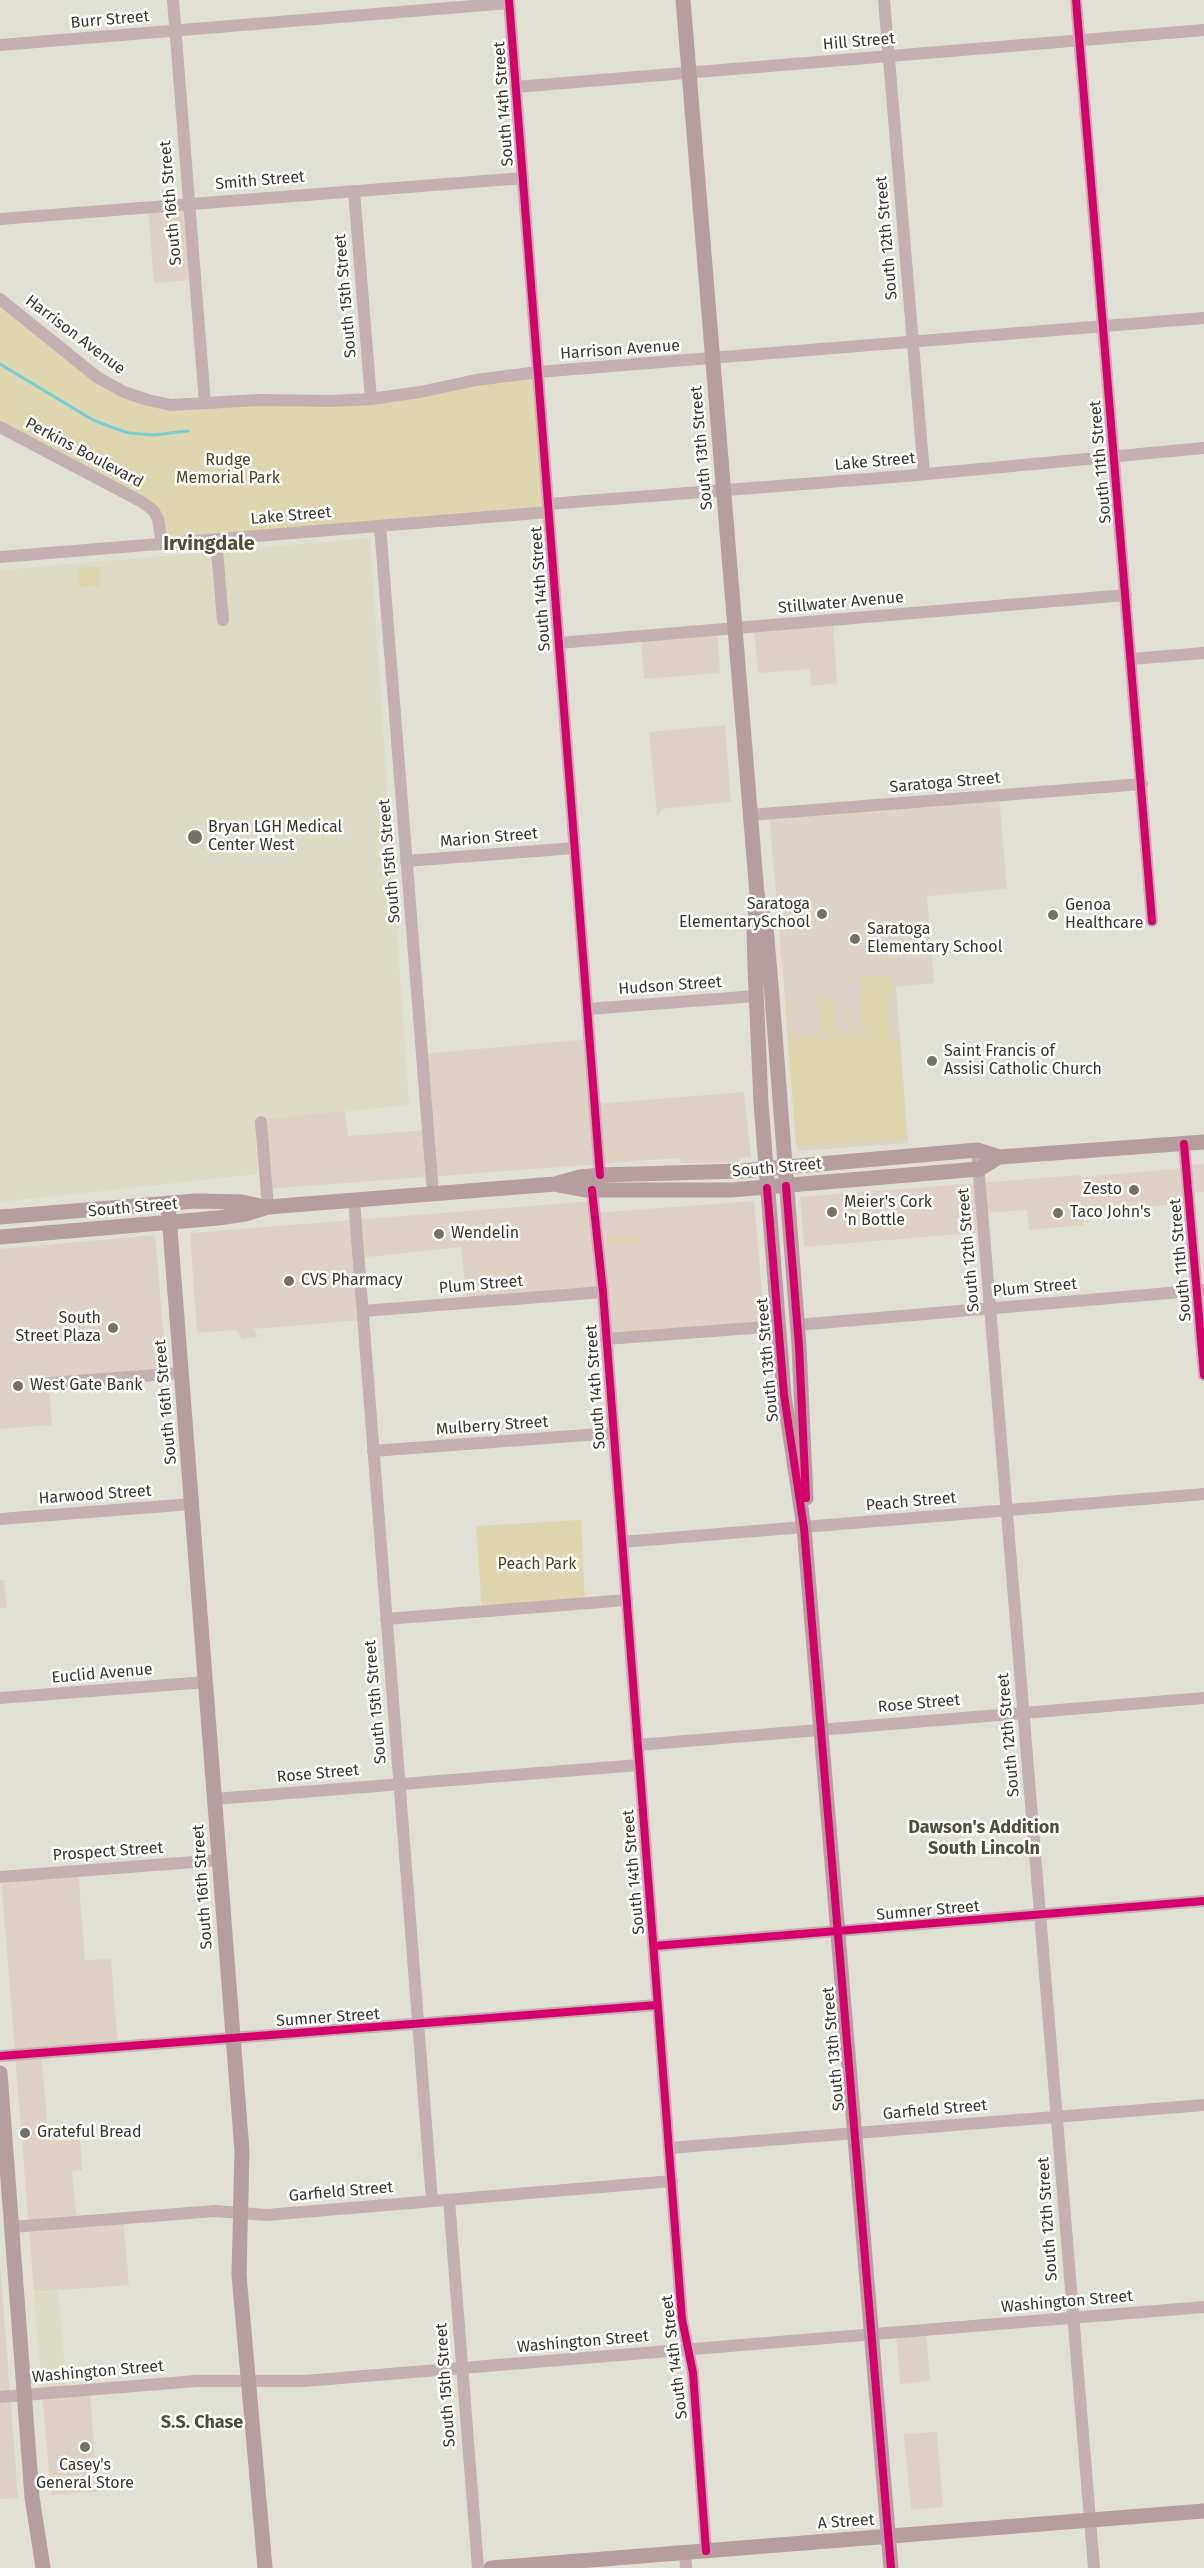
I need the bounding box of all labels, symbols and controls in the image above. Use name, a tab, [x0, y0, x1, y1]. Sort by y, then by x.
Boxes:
street label: Burr Street	[70, 7, 150, 33]
street label: Hill Street	[822, 29, 896, 55]
street label: South 14th Street	[490, 41, 518, 167]
street label: South 16th Street	[156, 140, 186, 266]
street label: Smith Street	[214, 168, 306, 194]
street label: South 12th Street	[872, 175, 902, 301]
street label: South 15th Street	[331, 233, 361, 359]
street label: Harrison Avenue	[21, 291, 129, 379]
street label: Harrison Avenue	[559, 336, 681, 364]
street label: South 13th Street	[687, 385, 717, 511]
street label: South 11th Street	[1086, 400, 1116, 524]
street label: Perkins Boulevard	[22, 414, 146, 492]
street label: Lake Street	[834, 449, 916, 475]
park label: Rudge Memorial Park	[176, 451, 280, 489]
street label: Lake Street	[250, 503, 332, 529]
street label: South 14th Street	[527, 526, 555, 652]
district label: Irvingdale	[163, 532, 255, 556]
street label: Stillwater Avenue	[777, 588, 905, 618]
street label: Saratoga Street	[889, 769, 1001, 797]
street label: South 15th Street	[375, 798, 405, 924]
place label: Bryan LGH Medical Center West	[208, 818, 342, 856]
street label: Marion Street	[439, 824, 539, 852]
marker: Bryan LGH Medical Center West	[186, 828, 204, 846]
place label: Saratoga ElementarySchool	[679, 895, 810, 933]
place label: Genoa Healthcare	[1065, 896, 1143, 934]
marker: Saratoga ElementarySchool	[815, 907, 829, 921]
marker: Genoa Healthcare	[1046, 908, 1060, 922]
place label: Saratoga Elementary School	[867, 920, 1002, 958]
marker: Saratoga Elementary School	[848, 932, 862, 946]
street label: Hudson Street	[618, 973, 722, 999]
place label: Saint Francis of Assisi Catholic Church	[944, 1042, 1102, 1080]
marker: Saint Francis of Assisi Catholic Church	[925, 1054, 939, 1068]
street label: South Street	[731, 1155, 823, 1181]
place label: Zesto	[1083, 1180, 1122, 1200]
marker: Zesto	[1127, 1183, 1141, 1197]
street label: South 12th Street	[954, 1187, 984, 1313]
place label: Meier's Cork 'n Bottle	[844, 1193, 932, 1231]
street label: South Street	[87, 1195, 179, 1221]
street label: South 11th Street	[1166, 1198, 1196, 1322]
place label: Taco John's	[1070, 1203, 1151, 1223]
marker: Meier's Cork 'n Bottle	[825, 1205, 839, 1219]
marker: Taco John's	[1051, 1206, 1065, 1220]
place label: Wendelin	[451, 1224, 519, 1244]
marker: Wendelin	[432, 1227, 446, 1241]
place label: CVS Pharmacy	[301, 1271, 403, 1291]
street label: Plum Street	[438, 1272, 524, 1298]
marker: CVS Pharmacy	[282, 1274, 296, 1288]
street label: Plum Street	[992, 1275, 1078, 1301]
street label: South 13th Street	[753, 1297, 783, 1423]
place label: South Street Plaza	[15, 1309, 101, 1347]
marker: South Street Plaza	[106, 1321, 120, 1335]
street label: South 14th Street	[582, 1324, 610, 1450]
street label: South 16th Street	[151, 1339, 181, 1465]
place label: West Gate Bank	[30, 1376, 143, 1396]
marker: West Gate Bank	[11, 1379, 25, 1393]
street label: Mulberry Street	[435, 1412, 549, 1440]
street label: Harwood Street	[38, 1481, 152, 1509]
street label: Peach Street	[865, 1488, 957, 1516]
park label: Peach Park	[498, 1555, 576, 1575]
street label: South 15th Street	[361, 1639, 391, 1765]
street label: Euclid Avenue	[51, 1660, 153, 1688]
street label: South 12th Street	[994, 1672, 1024, 1798]
street label: Rose Street	[877, 1691, 961, 1717]
street label: Rose Street	[276, 1761, 360, 1787]
street label: South 14th Street	[619, 1809, 649, 1935]
district label: Dawson's Addition South Lincoln	[908, 1817, 1060, 1860]
street label: South 16th Street	[189, 1824, 217, 1950]
street label: Prospect Street	[52, 1839, 164, 1865]
street label: Sumner Street	[876, 1897, 980, 1925]
street label: South 13th Street	[819, 1986, 849, 2112]
street label: Sumner Street	[276, 2005, 380, 2031]
street label: Garfield Street	[882, 2096, 988, 2124]
place label: Grateful Bread	[37, 2123, 142, 2143]
marker: Grateful Bread	[18, 2126, 32, 2140]
street label: South 12th Street	[1034, 2156, 1062, 2282]
street label: Garfield Street	[288, 2178, 394, 2206]
street label: Washington Street	[1000, 2287, 1134, 2317]
street label: South 14th Street	[658, 2294, 692, 2420]
street label: South 15th Street	[432, 2322, 460, 2448]
street label: Washington Street	[516, 2327, 650, 2357]
street label: Washington Street	[31, 2357, 165, 2387]
district label: S.S. Chase	[161, 2412, 243, 2434]
marker: Casey's General Store	[78, 2440, 92, 2454]
place label: Casey's General Store	[36, 2456, 134, 2494]
street label: A Street	[817, 2510, 875, 2534]

